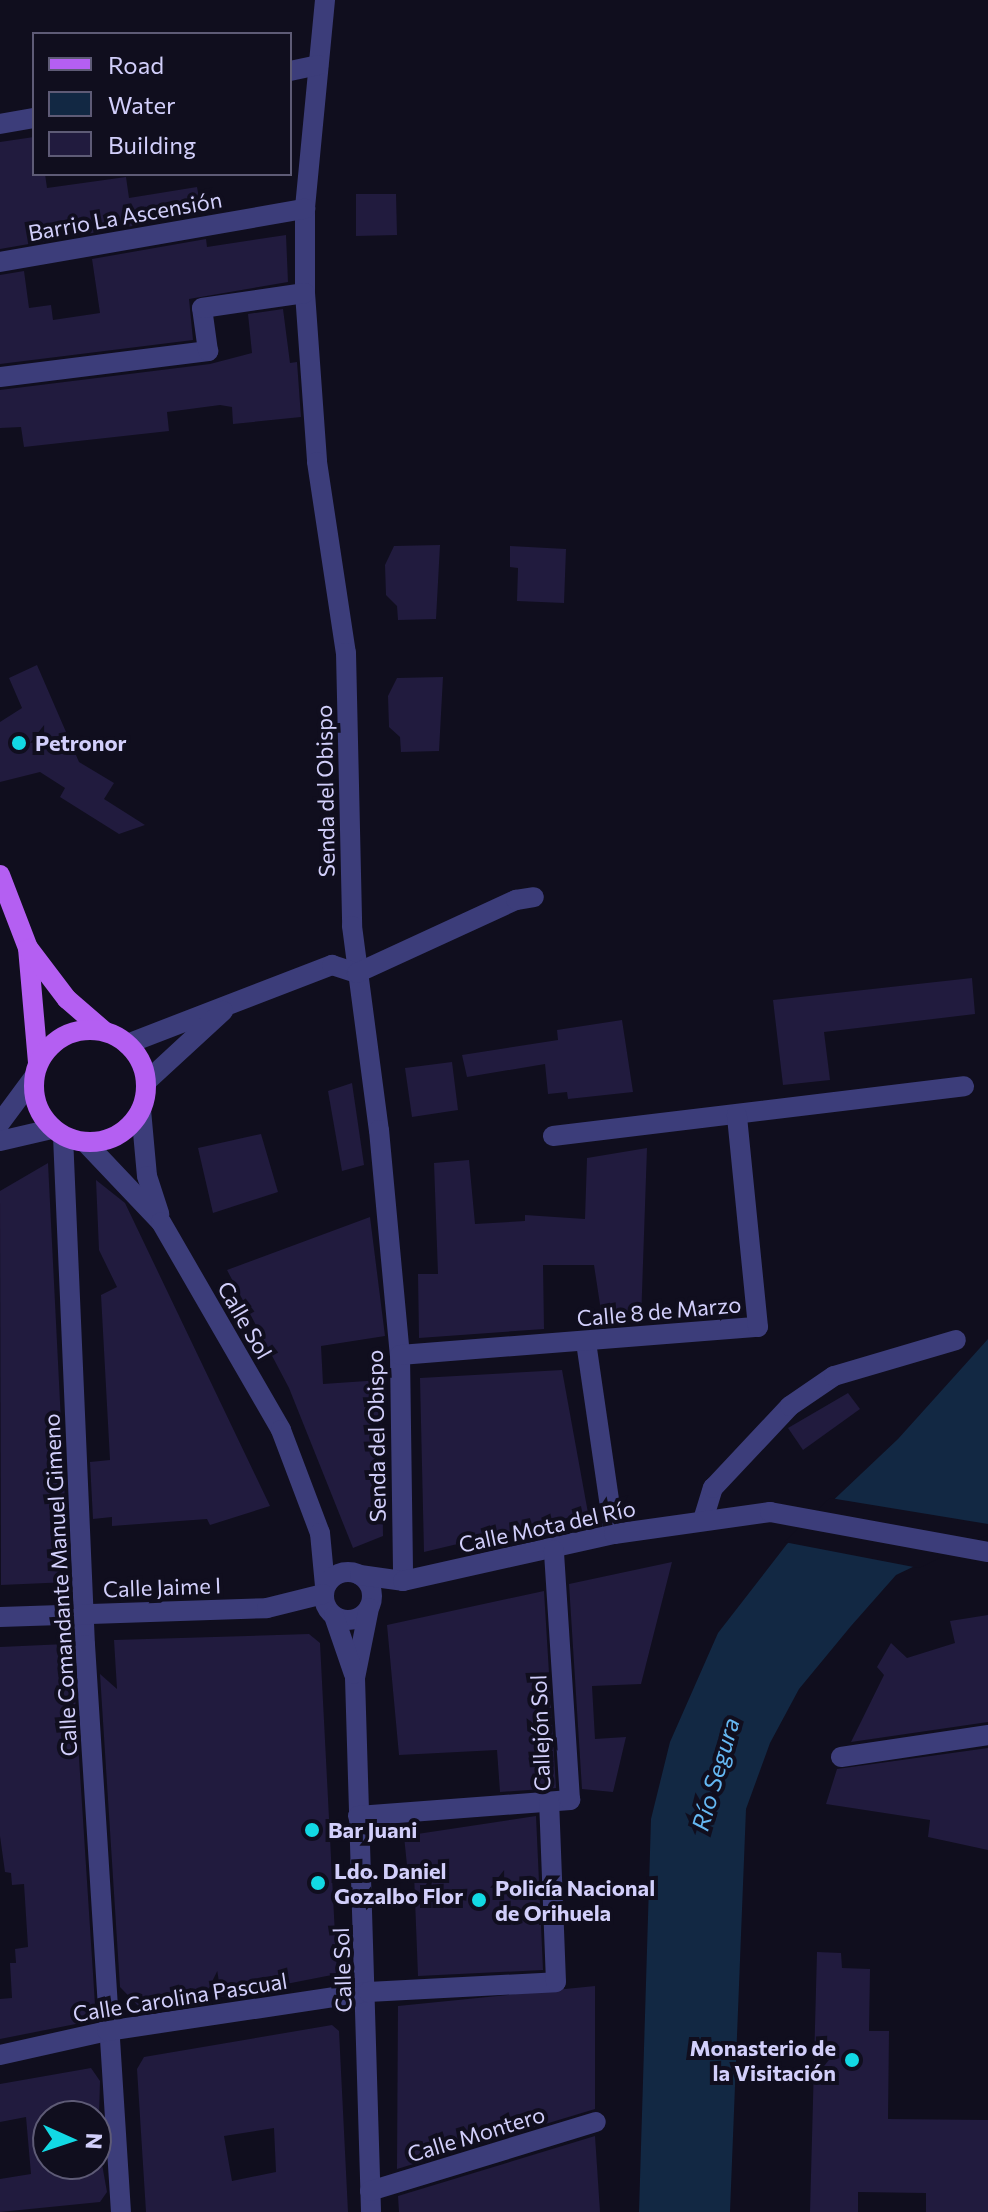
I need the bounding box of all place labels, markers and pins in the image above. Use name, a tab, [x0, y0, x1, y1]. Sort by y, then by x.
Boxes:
place label: Petronor	[35, 730, 127, 756]
marker: Petronor	[10, 734, 28, 752]
place label: Bar Juani	[328, 1817, 417, 1843]
marker: Bar Juani	[303, 1821, 321, 1839]
place label: Ldo. Daniel Gozalbo Flor	[334, 1857, 463, 1908]
marker: Ldo. Daniel Gozalbo Flor	[309, 1874, 327, 1892]
place label: Policía Nacional de Orihuela	[495, 1874, 655, 1926]
marker: Policía Nacional de Orihuela	[470, 1891, 488, 1909]
place label: Monasterio de la Visitación	[690, 2034, 836, 2086]
marker: Monasterio de la Visitación	[843, 2051, 861, 2069]

